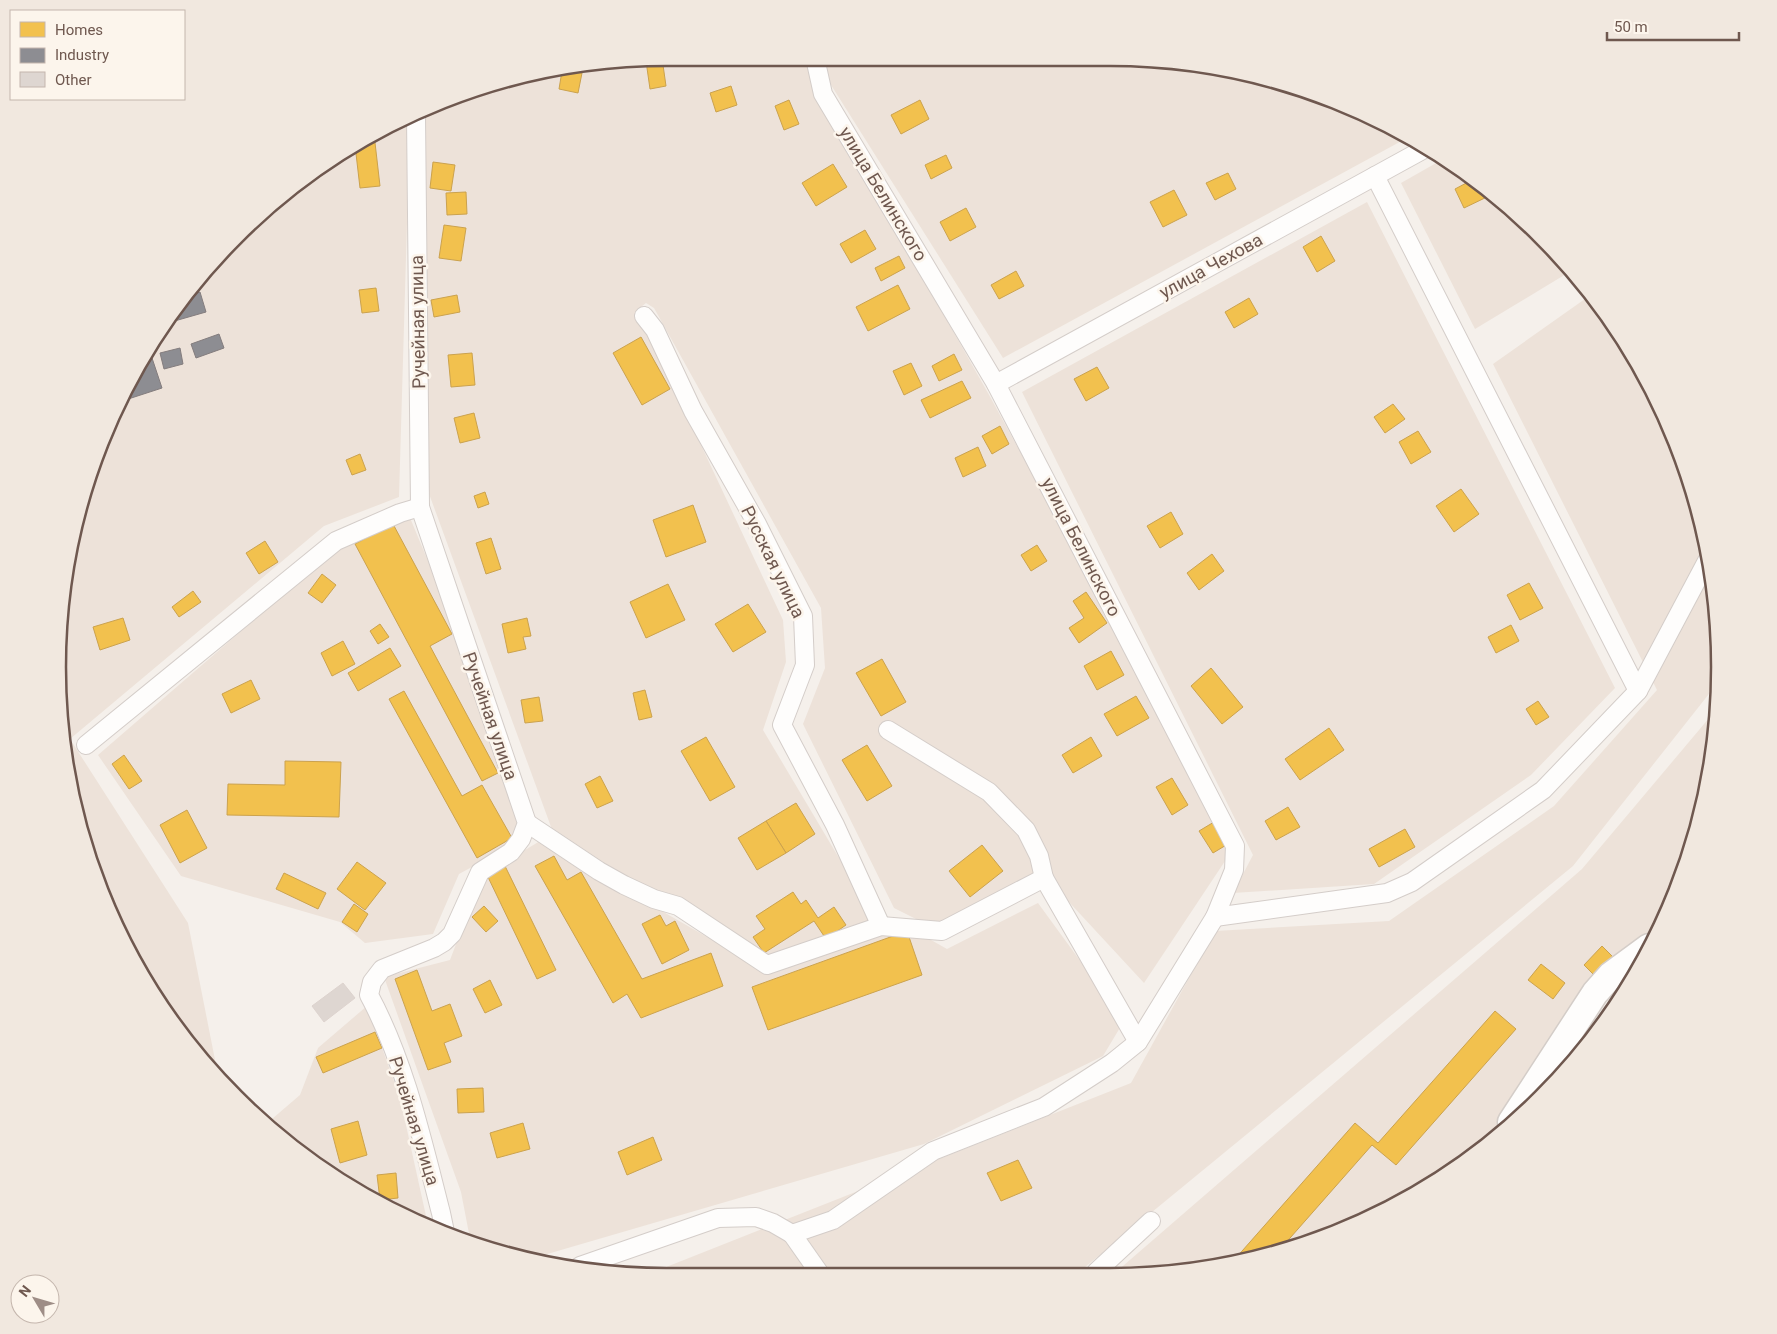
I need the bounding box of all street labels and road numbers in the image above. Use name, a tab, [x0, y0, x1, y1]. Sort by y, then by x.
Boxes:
street label: улица Белинского	[835, 123, 932, 265]
street label: улица Чехова	[1155, 229, 1266, 303]
street label: Ручейная улица	[406, 255, 429, 389]
street label: улица Белинского	[1037, 474, 1125, 620]
street label: Русская улица	[737, 502, 810, 621]
street label: Ручейная улица	[459, 649, 522, 782]
street label: Ручейная улица	[385, 1054, 444, 1188]

